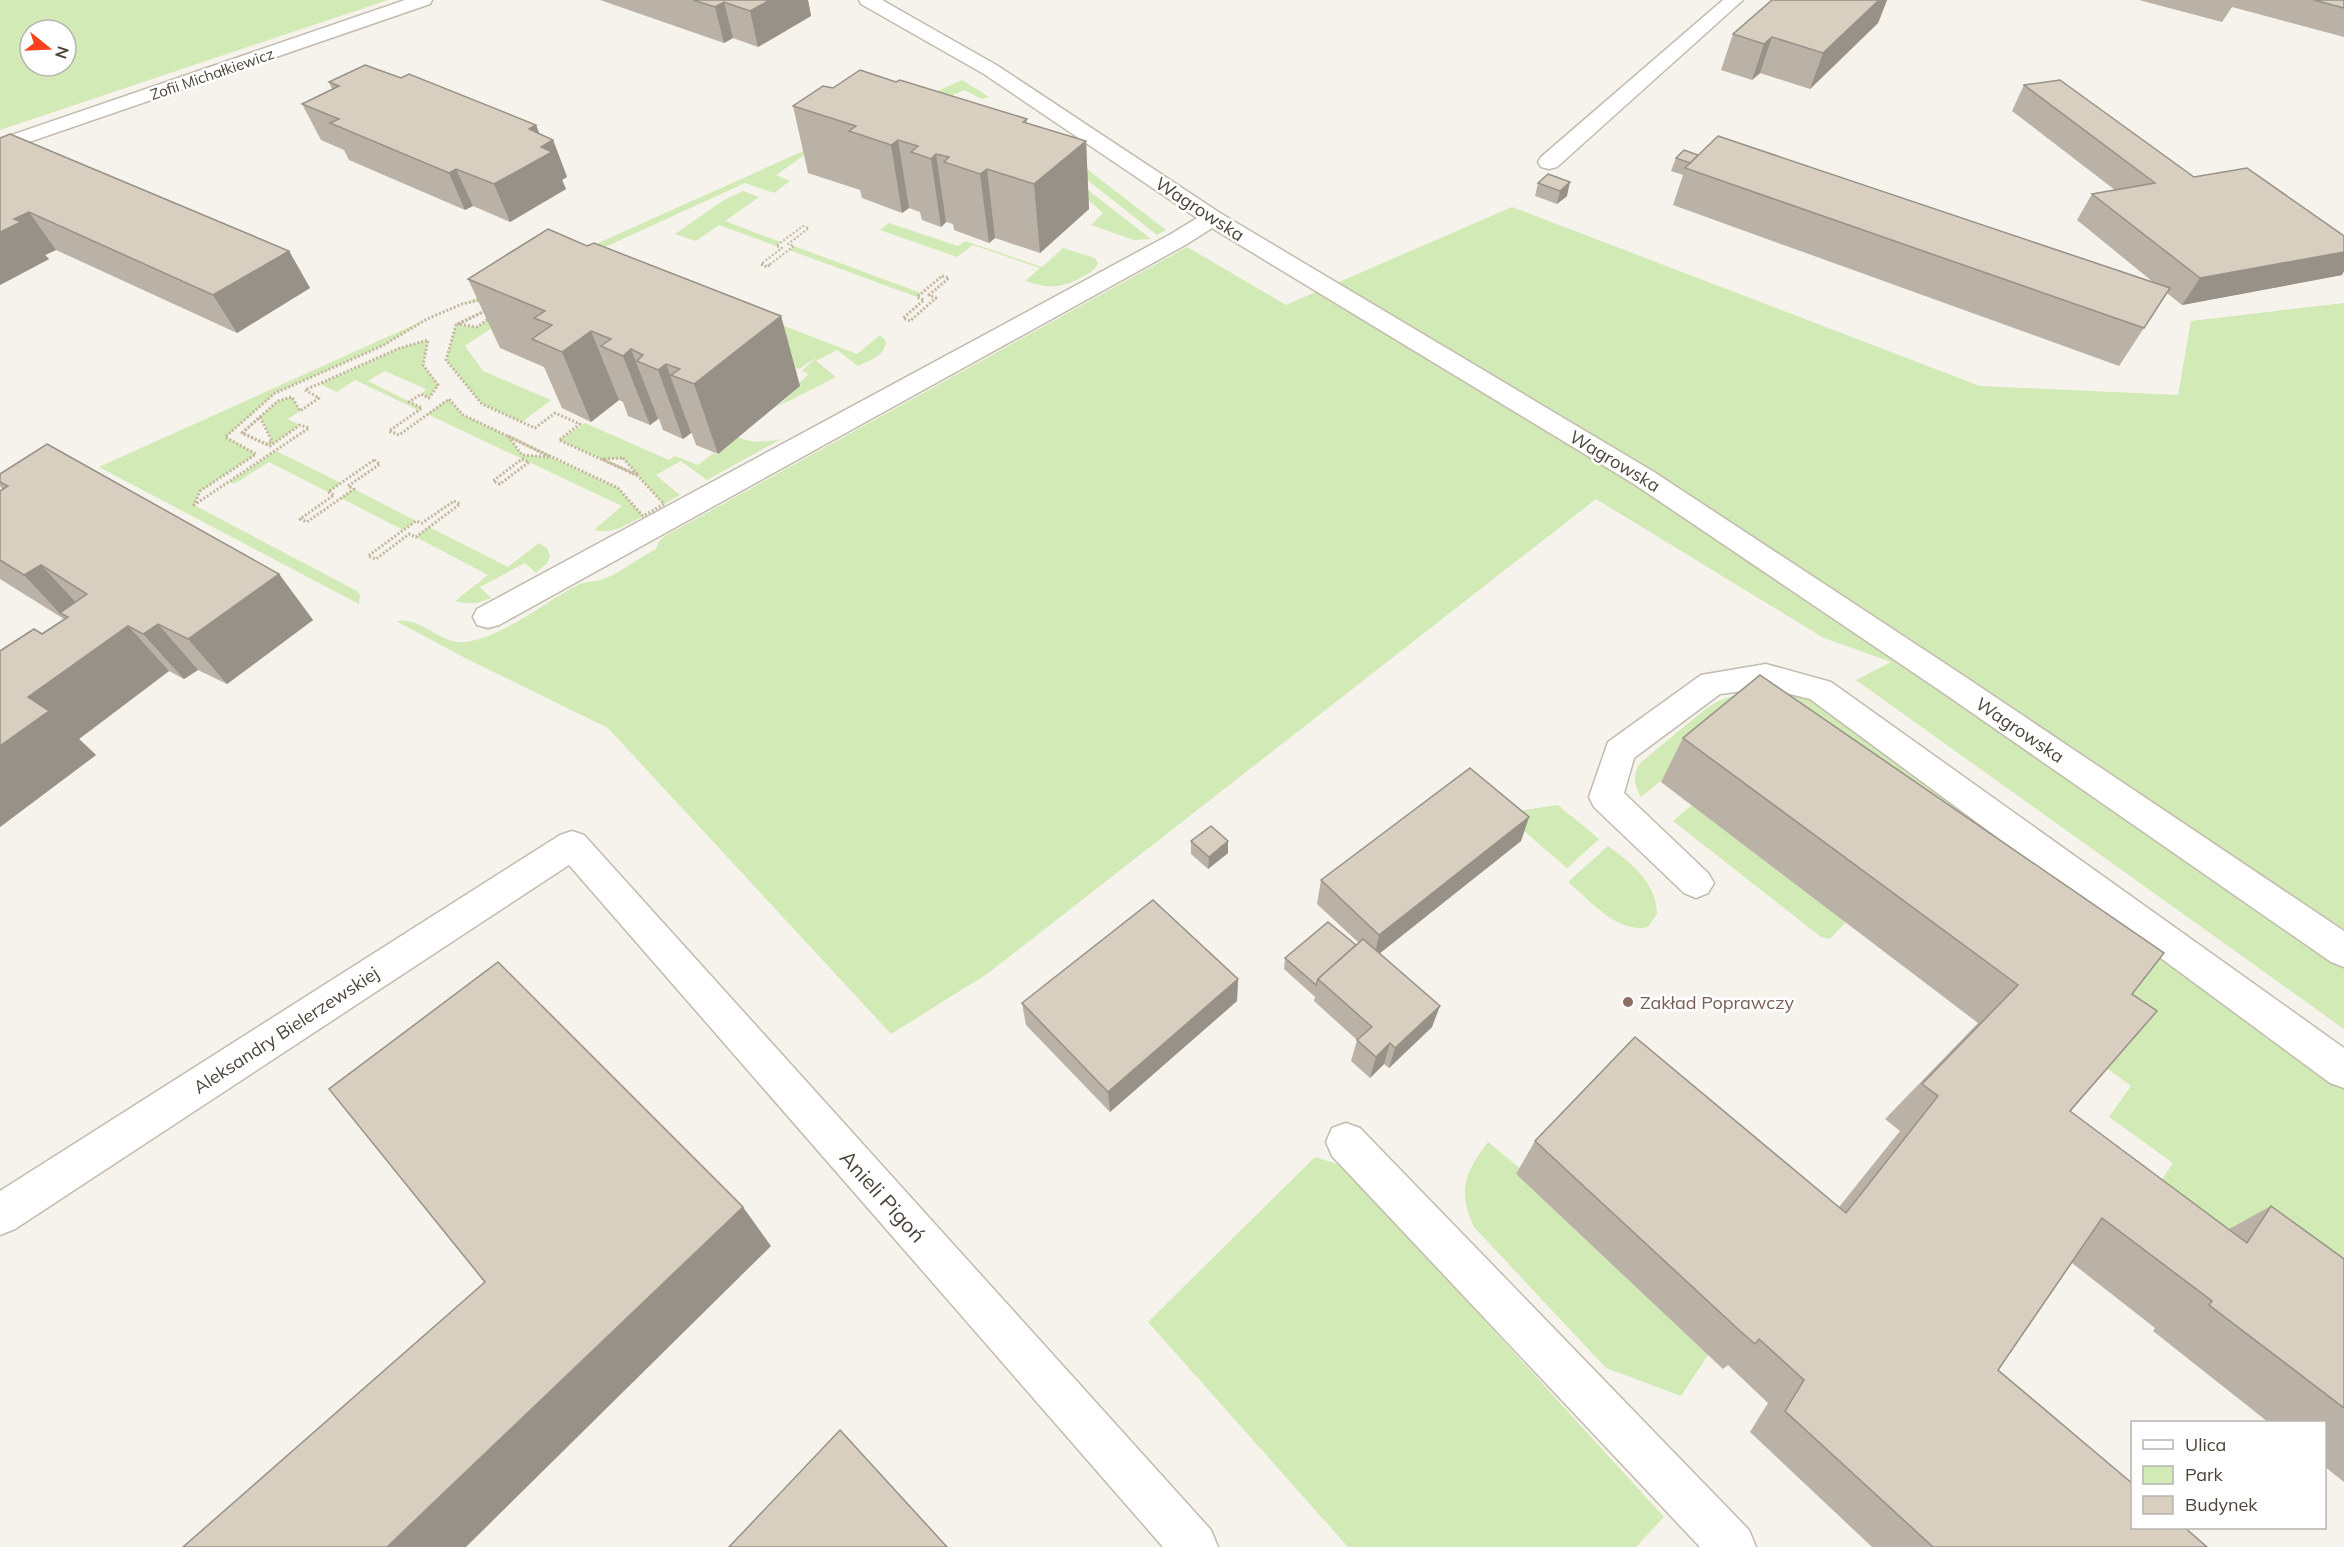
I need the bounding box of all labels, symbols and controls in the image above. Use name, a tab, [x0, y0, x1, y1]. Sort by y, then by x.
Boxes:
north arrow	[18, 18, 78, 78]
text: N	[51, 44, 74, 61]
street label: Zofii Michałkiewicz	[148, 44, 277, 104]
street label: Wagrowska	[1151, 172, 1249, 246]
street label: Wagrowska	[1566, 425, 1664, 497]
street label: Wagrowska	[1971, 692, 2069, 768]
street label: Aleksandry Bielerzewskiej	[189, 961, 383, 1099]
place label: Zakład Poprawczy	[1640, 991, 1794, 1014]
marker: Zakład Poprawczy	[1621, 995, 1635, 1009]
street label: Anieli Pigoń	[835, 1144, 931, 1248]
legend	[2131, 1421, 2326, 1529]
text: Ulica	[2185, 1433, 2226, 1456]
text: Park	[2185, 1463, 2224, 1486]
text: Budynek	[2185, 1493, 2258, 1516]

